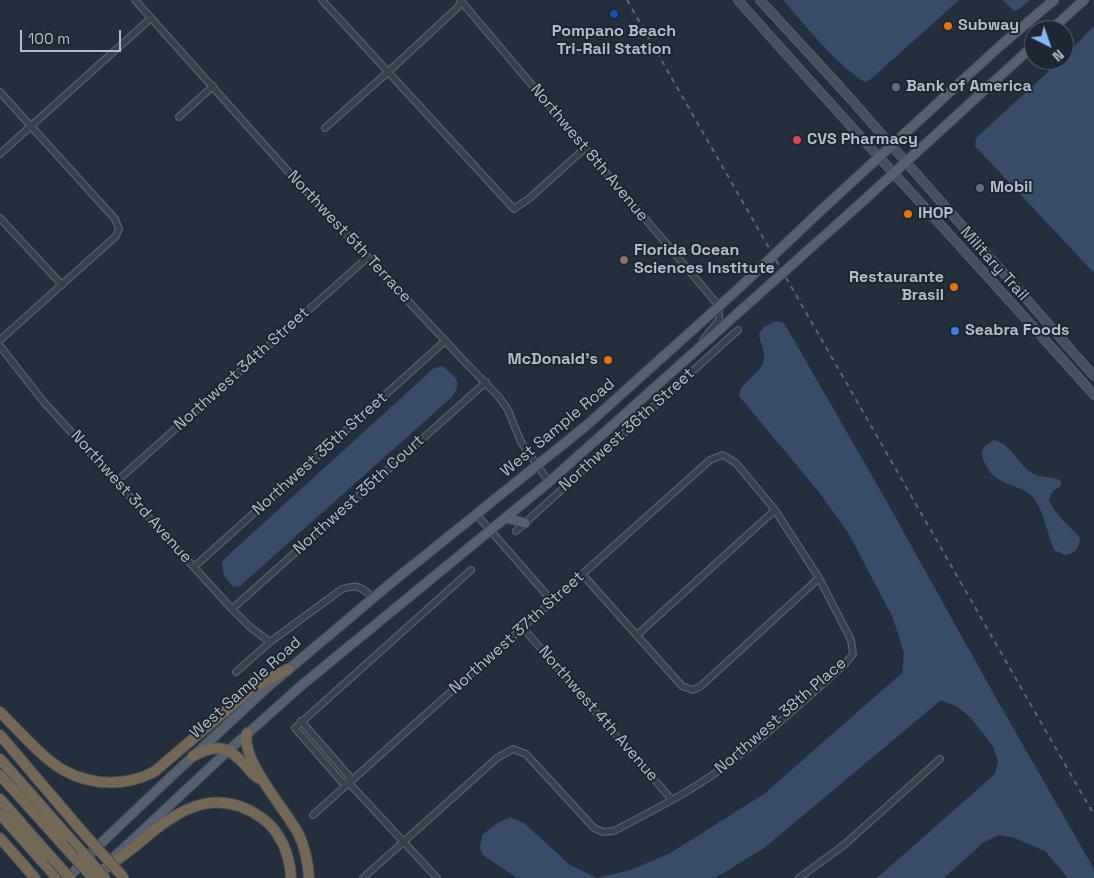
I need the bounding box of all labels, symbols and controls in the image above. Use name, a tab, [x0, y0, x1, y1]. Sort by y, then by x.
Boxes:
marker: Pompano Beach Tri-Rail Station	[608, 8, 620, 20]
place label: Subway	[958, 16, 1019, 36]
scale bar	[22, 20, 124, 52]
marker: Subway	[942, 20, 954, 32]
north arrow	[1024, 20, 1074, 70]
place label: Pompano Beach Tri-Rail Station	[552, 22, 676, 60]
text: 100 m	[28, 29, 70, 48]
text: N	[1049, 46, 1068, 65]
place label: Bank of America	[906, 77, 1032, 97]
street label: Northwest 8th Avenue	[526, 80, 652, 226]
marker: Bank of America	[890, 81, 902, 93]
place label: CVS Pharmacy	[807, 130, 918, 150]
marker: CVS Pharmacy	[791, 134, 803, 146]
street label: Northwest 5th Terrace	[283, 167, 415, 307]
place label: Mobil	[990, 178, 1033, 198]
marker: Mobil	[974, 182, 986, 194]
place label: IHOP	[918, 204, 953, 224]
marker: IHOP	[902, 208, 914, 220]
street label: Military Trail	[956, 223, 1032, 305]
place label: Florida Ocean Sciences Institute	[634, 241, 775, 279]
marker: Florida Ocean Sciences Institute	[618, 254, 630, 266]
place label: Restaurante Brasil	[849, 268, 944, 306]
marker: Restaurante Brasil	[948, 281, 960, 293]
street label: Northwest 34th Street	[170, 303, 314, 435]
place label: Seabra Foods	[965, 321, 1069, 341]
marker: Seabra Foods	[949, 325, 961, 337]
place label: McDonald's	[508, 350, 598, 370]
marker: McDonald's	[602, 354, 614, 366]
street label: Northwest 36th Street	[556, 364, 698, 496]
street label: West Sample Road	[497, 375, 619, 481]
street label: Northwest 35th Street	[249, 388, 391, 520]
street label: Northwest 3rd Avenue	[66, 427, 196, 567]
street label: Northwest 35th Court	[290, 431, 428, 559]
street label: Northwest 37th Street	[446, 568, 588, 698]
street label: West Sample Road	[187, 633, 305, 743]
street label: Northwest 4th Avenue	[534, 642, 662, 786]
street label: Northwest 38th Place	[711, 654, 851, 778]

